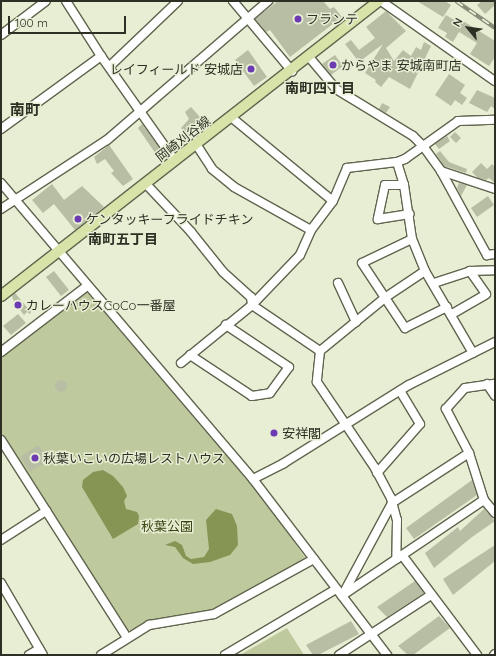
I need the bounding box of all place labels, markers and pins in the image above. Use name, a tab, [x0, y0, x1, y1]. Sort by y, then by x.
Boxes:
place label: フランテ	[306, 11, 358, 27]
marker: フランテ	[293, 14, 303, 24]
place label: からやま 安城南町店	[341, 57, 462, 73]
marker: からやま 安城南町店	[328, 60, 338, 70]
place label: レイフィールド 安城店	[109, 61, 243, 77]
marker: レイフィールド 安城店	[246, 64, 256, 74]
place label: ケンタッキーフライドチキン	[86, 211, 255, 227]
marker: ケンタッキーフライドチキン	[73, 214, 83, 224]
place label: カレーハウスCoCo一番屋	[26, 297, 176, 313]
marker: カレーハウスCoCo一番屋	[13, 300, 23, 310]
place label: 安祥閣	[282, 425, 321, 441]
marker: 安祥閣	[269, 428, 279, 438]
place label: 秋葉いこいの広場レストハウス	[43, 450, 225, 466]
marker: 秋葉いこいの広場レストハウス	[30, 453, 40, 463]

